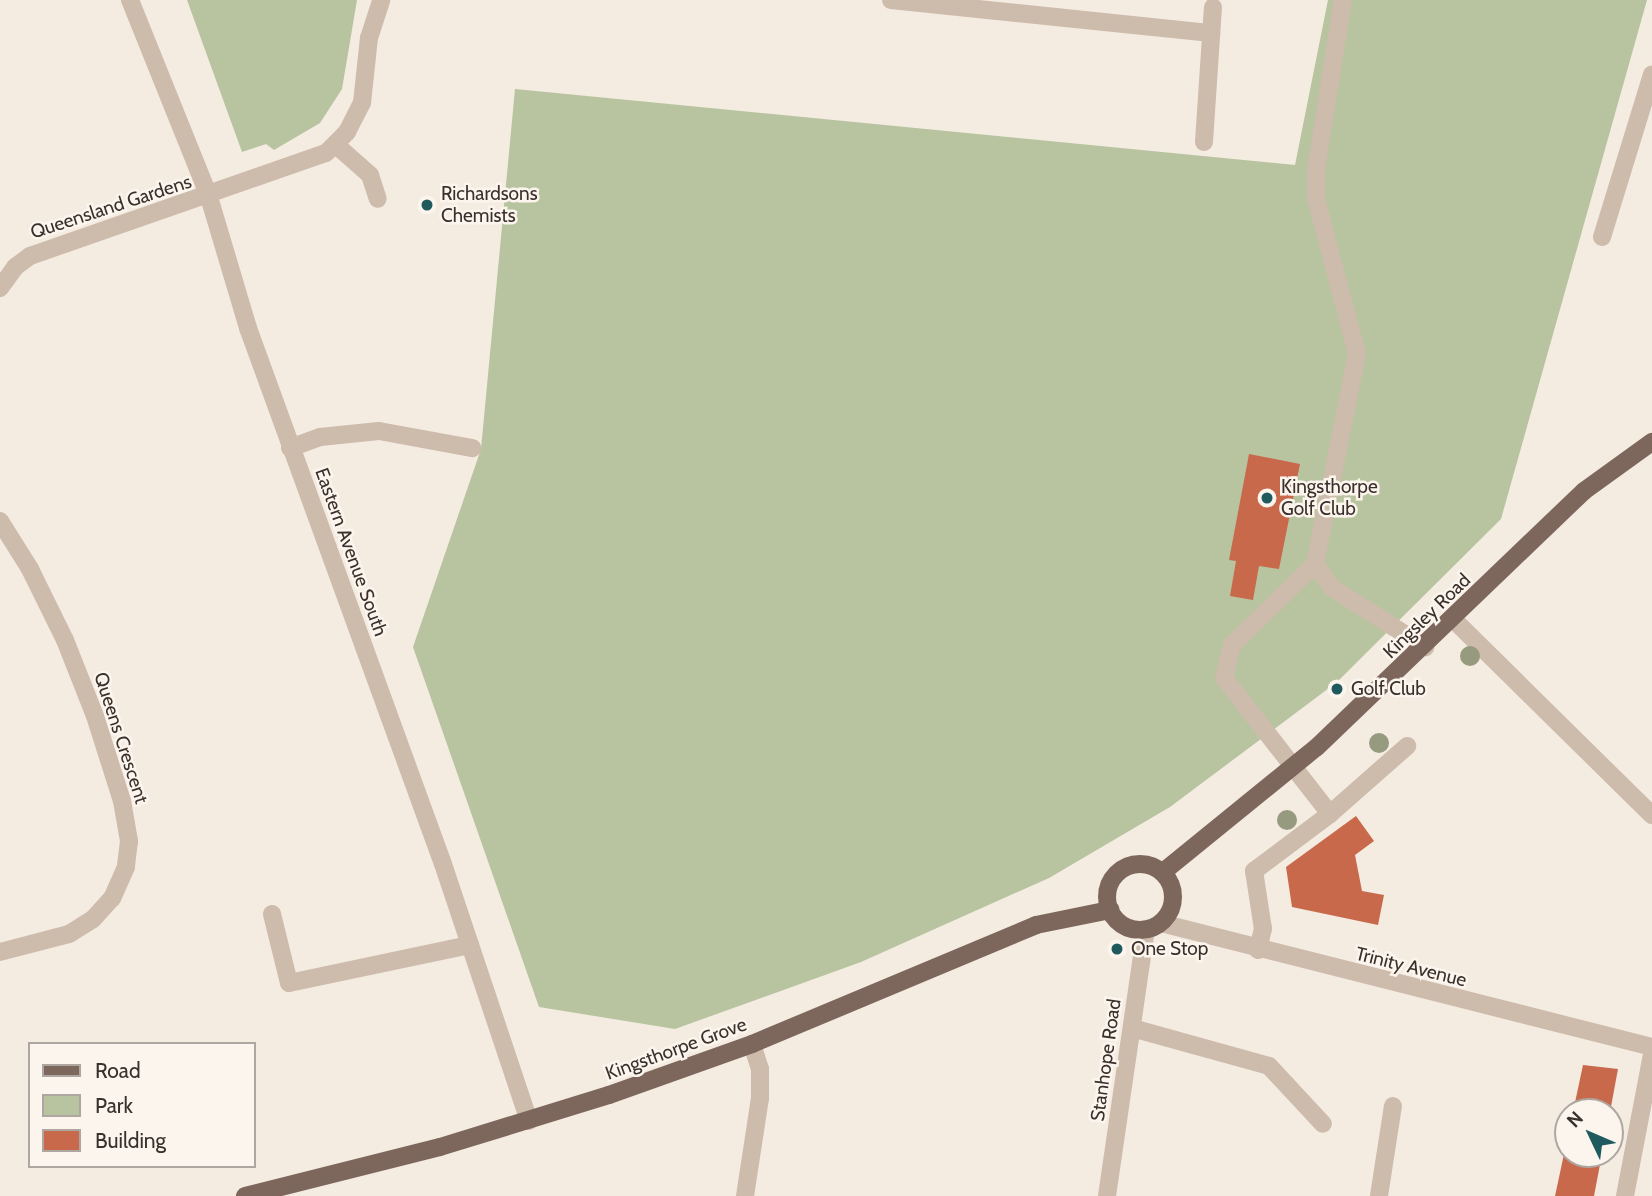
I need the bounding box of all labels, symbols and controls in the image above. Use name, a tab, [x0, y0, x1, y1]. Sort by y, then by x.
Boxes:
street label: Queensland Gardens	[28, 170, 194, 244]
place label: Richardsons Chemists	[441, 183, 538, 227]
marker: Richardsons Chemists	[419, 197, 435, 213]
street label: Eastern Avenue South	[310, 465, 392, 639]
place label: Kingsthorpe Golf Club	[1281, 476, 1378, 520]
marker: Kingsthorpe Golf Club	[1259, 490, 1275, 506]
street label: Kingsley Road	[1379, 569, 1475, 663]
street label: Queens Crescent	[89, 669, 153, 807]
place label: Golf Club	[1351, 678, 1426, 700]
marker: Golf Club	[1329, 681, 1345, 697]
place label: One Stop	[1131, 938, 1208, 960]
marker: One Stop	[1109, 941, 1125, 957]
street label: Trinity Avenue	[1353, 942, 1469, 992]
street label: Stanhope Road	[1086, 997, 1126, 1123]
street label: Kingsthorpe Grove	[602, 1013, 750, 1085]
legend	[28, 1042, 256, 1168]
text: Road	[95, 1058, 141, 1083]
text: Park	[95, 1093, 133, 1118]
north arrow	[1554, 1098, 1624, 1168]
text: N	[1562, 1107, 1588, 1132]
text: Building	[95, 1128, 166, 1153]

